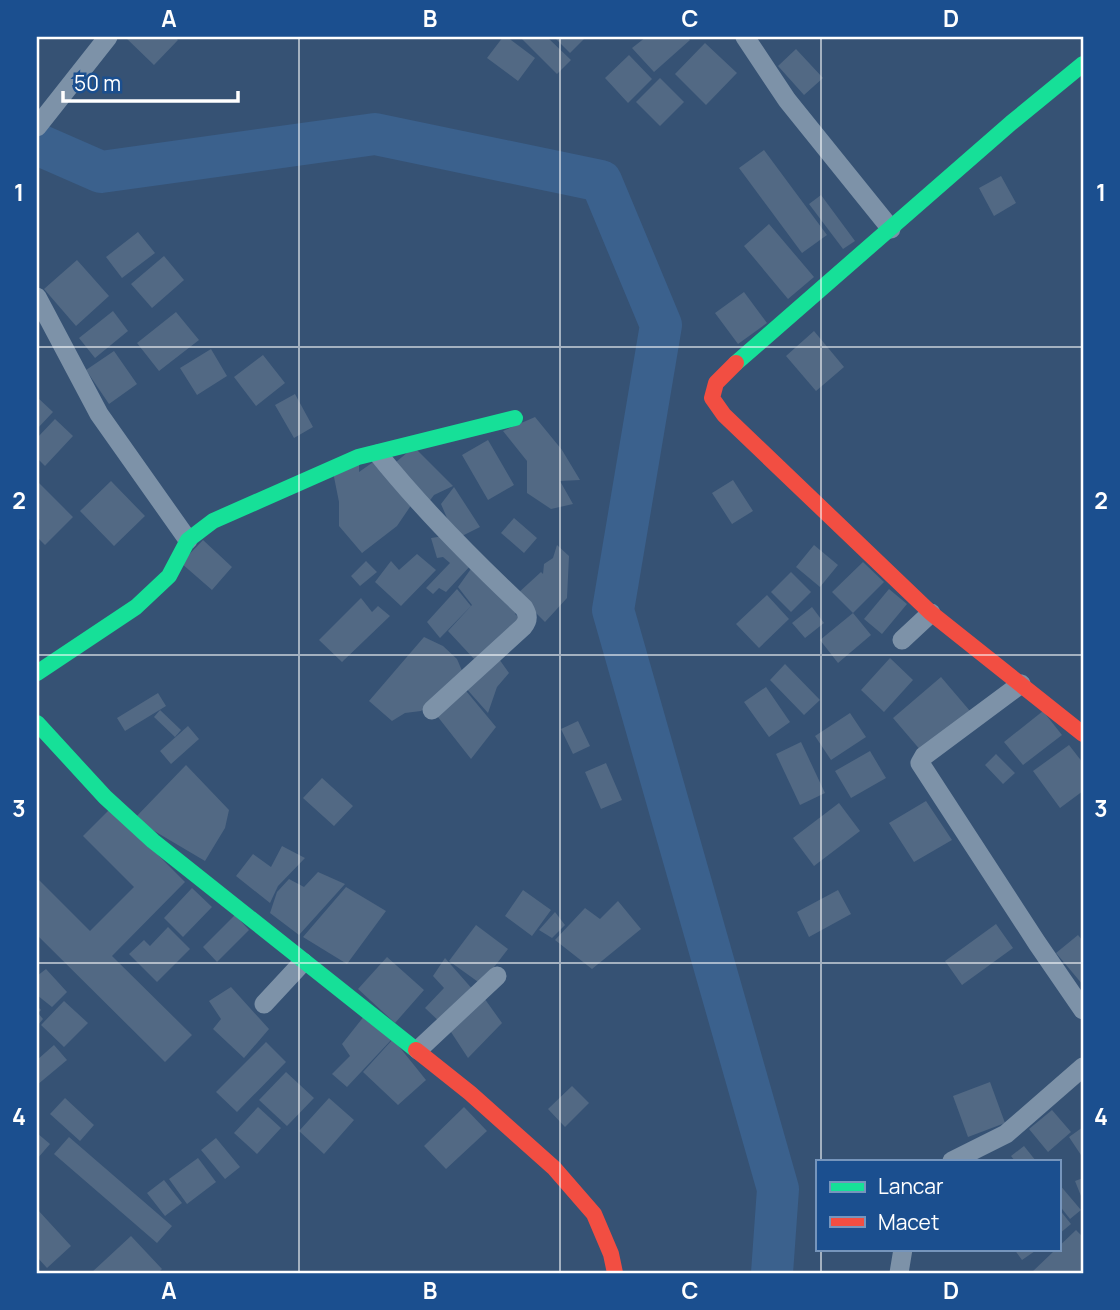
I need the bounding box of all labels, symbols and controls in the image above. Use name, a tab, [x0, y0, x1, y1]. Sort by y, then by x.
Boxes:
text: A	[161, 2, 177, 34]
text: B	[423, 2, 437, 34]
text: C	[682, 2, 699, 34]
text: D	[943, 2, 959, 34]
scale bar	[63, 60, 238, 104]
text: 50 m	[74, 69, 121, 97]
text: 1	[14, 176, 24, 208]
text: 1	[1096, 176, 1106, 208]
text: 2	[12, 484, 26, 516]
text: 2	[1094, 484, 1108, 516]
text: 3	[12, 792, 26, 824]
text: 3	[1094, 792, 1108, 824]
text: 4	[12, 1100, 26, 1132]
text: 4	[1094, 1100, 1108, 1132]
legend	[816, 1160, 1060, 1250]
text: Lancar	[878, 1172, 944, 1200]
text: Macet	[878, 1208, 939, 1236]
text: A	[161, 1274, 177, 1306]
text: B	[423, 1274, 437, 1306]
text: C	[682, 1274, 699, 1306]
text: D	[943, 1274, 959, 1306]

